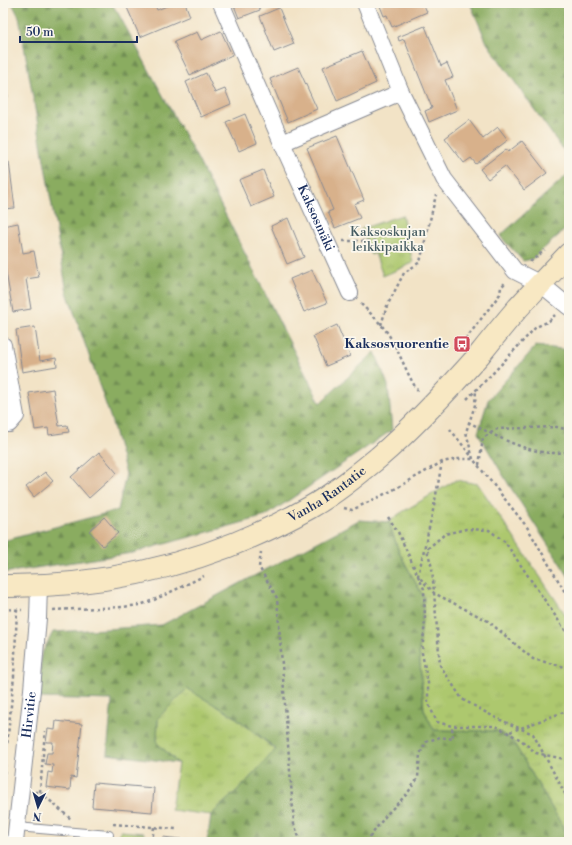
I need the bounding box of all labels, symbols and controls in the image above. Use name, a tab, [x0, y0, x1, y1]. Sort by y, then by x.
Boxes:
scale bar	[20, 18, 137, 44]
text: 50 m	[26, 25, 54, 40]
street label: Kaksosmäki	[294, 182, 338, 254]
park label: Kaksoskujan leikkipaikka	[350, 224, 426, 255]
bus stop icon: Kaksosvuorentie	[452, 334, 472, 354]
place label: Kaksosvuorentie	[345, 336, 449, 352]
street label: Vanha Rantatie	[285, 462, 370, 526]
street label: Hirvitie	[19, 690, 40, 739]
north arrow	[18, 787, 58, 827]
text: N	[32, 809, 42, 823]

